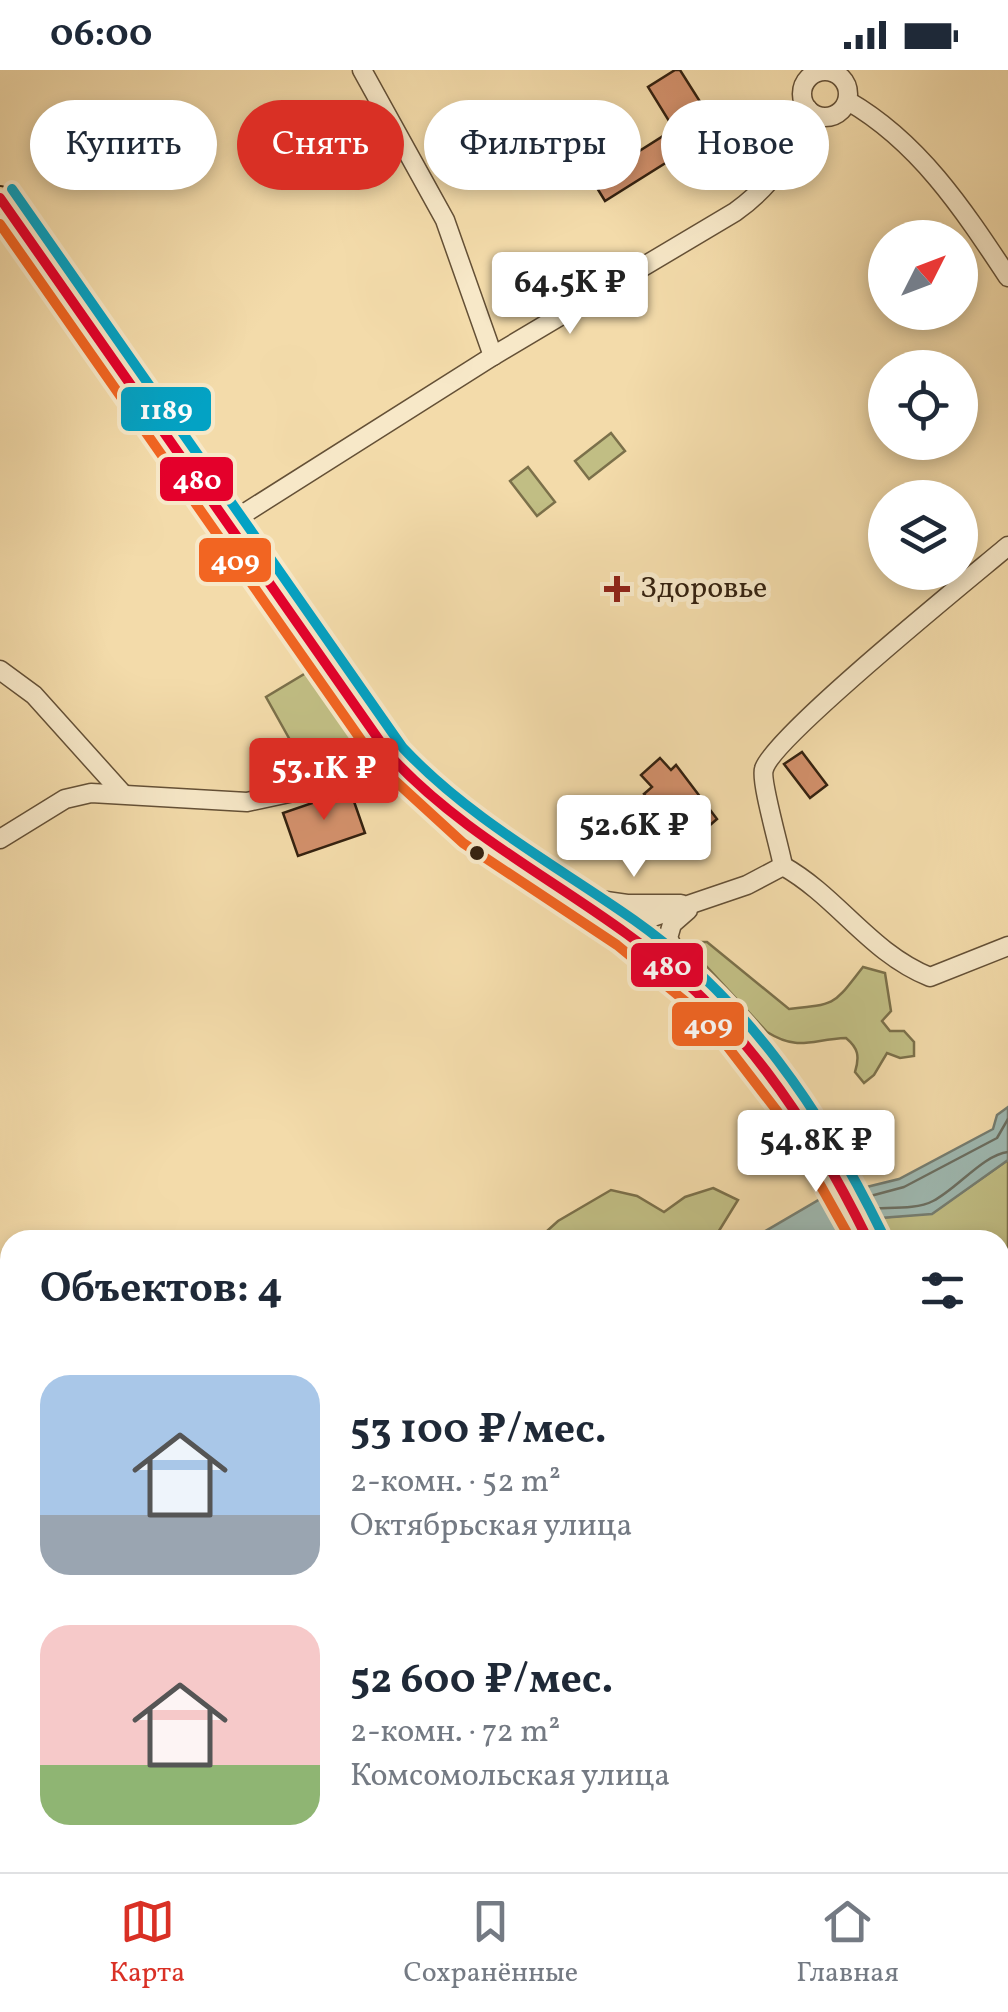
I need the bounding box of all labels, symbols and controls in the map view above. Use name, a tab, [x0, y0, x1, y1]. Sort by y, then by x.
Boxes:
text: 06:00	[50, 9, 152, 62]
chip: Купить	[30, 100, 217, 190]
chip: Снять	[237, 100, 404, 190]
chip: Фильтры	[424, 100, 641, 190]
chip: Новое	[661, 100, 829, 190]
north arrow	[868, 220, 978, 330]
map controls	[868, 220, 978, 590]
pin: 64.5K ₽	[478, 252, 662, 337]
text: 64.5K ₽	[514, 262, 626, 306]
button: locate	[868, 350, 978, 460]
line badge: 1189	[119, 385, 213, 433]
text: 1189	[139, 392, 193, 431]
line badge: 480	[158, 455, 235, 503]
text: 480	[172, 462, 222, 501]
button: layers	[868, 480, 978, 590]
line badge: 409	[197, 536, 273, 584]
text: 409	[210, 543, 260, 582]
place label: Здоровье	[640, 568, 767, 610]
marker: Здоровье	[604, 576, 630, 602]
pin: 53.1K ₽	[232, 738, 416, 823]
text: 53.1K ₽	[271, 748, 377, 792]
pin: 52.6K ₽	[542, 795, 726, 880]
text: 52.6K ₽	[579, 805, 689, 849]
unlabelled marker	[467, 843, 487, 863]
line badge: 480	[629, 941, 705, 989]
text: 480	[642, 948, 692, 987]
line badge: 409	[670, 1000, 746, 1048]
text: 409	[683, 1007, 733, 1046]
pin: 54.8K ₽	[724, 1110, 908, 1195]
text: 54.8K ₽	[760, 1120, 872, 1164]
text: Объектов: 4	[40, 1261, 283, 1320]
icon: filters	[915, 1263, 970, 1318]
text: 53 100 ₽/мес.	[350, 1402, 607, 1461]
icon: home	[120, 1415, 240, 1535]
text: 2-комн. · 52 m²	[350, 1461, 561, 1505]
text: Октябрьская улица	[350, 1505, 632, 1549]
text: 52 600 ₽/мес.	[350, 1652, 613, 1711]
icon: home	[120, 1665, 240, 1785]
text: 2-комн. · 72 m²	[350, 1711, 560, 1755]
text: Комсомольская улица	[350, 1755, 670, 1799]
tab: Карта	[109, 1894, 185, 1993]
tab: Сохранённые	[403, 1894, 578, 1993]
tab: Главная	[796, 1894, 899, 1993]

